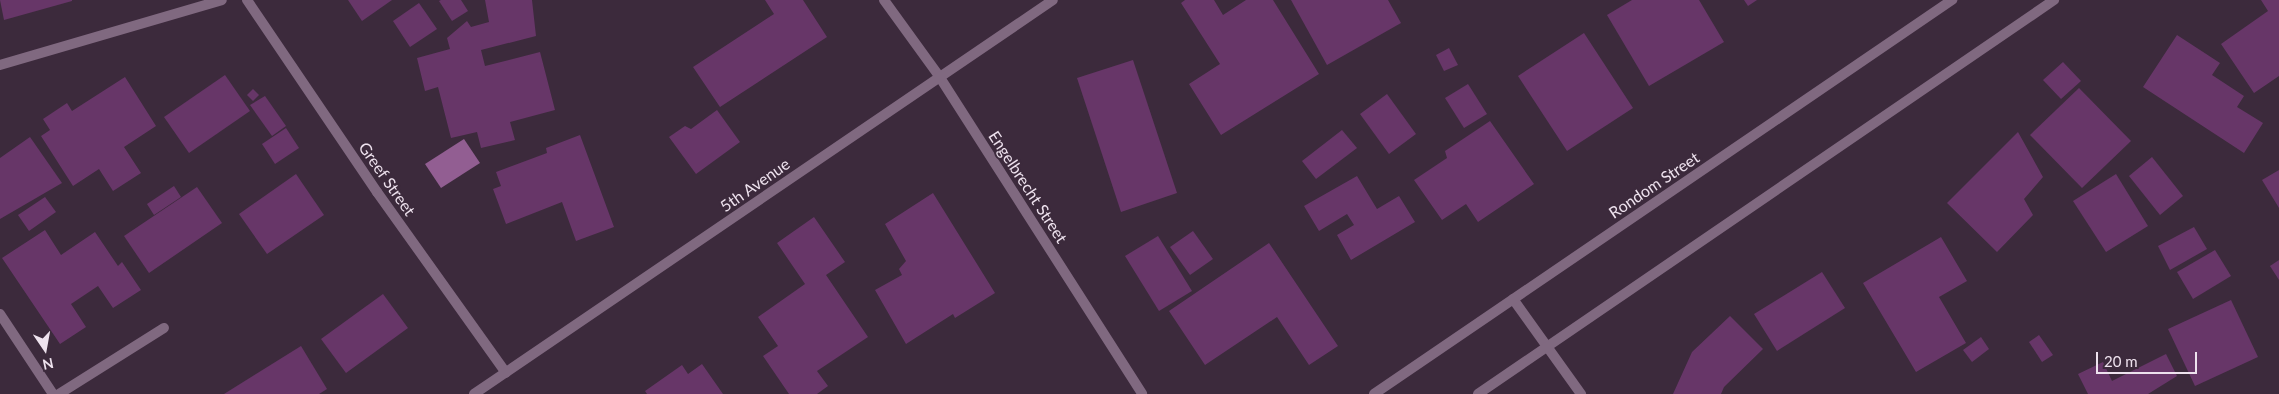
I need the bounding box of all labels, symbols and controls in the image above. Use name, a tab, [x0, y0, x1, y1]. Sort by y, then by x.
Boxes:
street label: Engelbrecht Street	[985, 127, 1071, 247]
street label: Greef Street	[355, 138, 419, 220]
street label: Rondom Street	[1605, 148, 1703, 222]
street label: 5th Avenue	[716, 154, 794, 216]
north arrow	[20, 324, 70, 374]
scale bar	[2099, 342, 2200, 374]
text: 20 m	[2104, 352, 2138, 370]
text: N	[41, 355, 55, 374]

